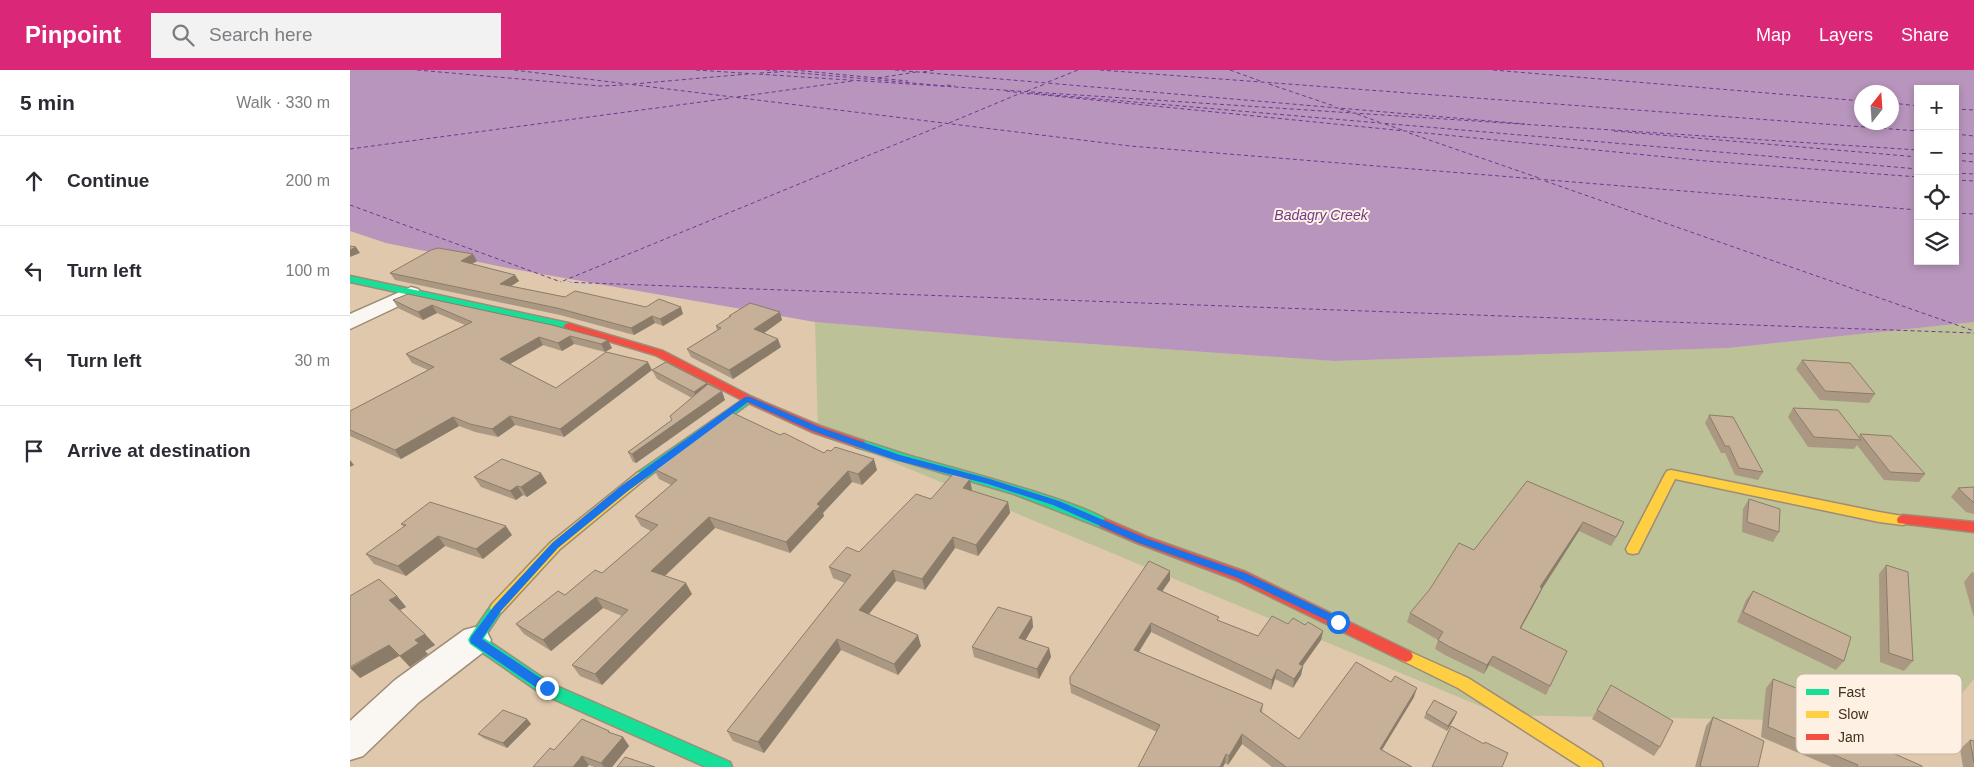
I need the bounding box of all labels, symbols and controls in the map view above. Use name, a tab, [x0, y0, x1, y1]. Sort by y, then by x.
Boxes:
search box	[151, 13, 501, 58]
text: Pinpoint	[25, 21, 121, 48]
icon: search	[169, 21, 197, 49]
text: Search here	[209, 24, 313, 45]
text: Map	[1756, 25, 1791, 45]
text: Layers	[1819, 25, 1873, 45]
text: Share	[1901, 25, 1949, 45]
north arrow	[1854, 85, 1899, 130]
map controls	[1914, 85, 1959, 265]
button: +	[1914, 85, 1959, 130]
text: 5 min	[20, 91, 75, 114]
text: Walk · 330 m	[236, 94, 330, 111]
button: −	[1914, 130, 1959, 175]
icon: ahead	[20, 167, 48, 195]
text: Continue	[67, 170, 149, 191]
text: 200 m	[286, 172, 330, 189]
button: locate	[1914, 175, 1959, 220]
water label: Badagry Creek	[1274, 207, 1369, 223]
button: layers	[1914, 220, 1959, 265]
icon: left	[20, 257, 48, 285]
text: Turn left	[67, 260, 142, 281]
text: 100 m	[286, 262, 330, 279]
icon: left	[20, 347, 48, 375]
text: Turn left	[67, 350, 142, 371]
text: 30 m	[294, 352, 330, 369]
icon: arrive	[20, 437, 48, 465]
text: Arrive at destination	[67, 440, 251, 461]
route start	[1327, 611, 1350, 634]
legend	[1796, 674, 1962, 754]
route end	[536, 677, 559, 700]
text: Fast	[1838, 684, 1865, 700]
text: Slow	[1838, 706, 1869, 722]
text: Jam	[1838, 729, 1864, 745]

